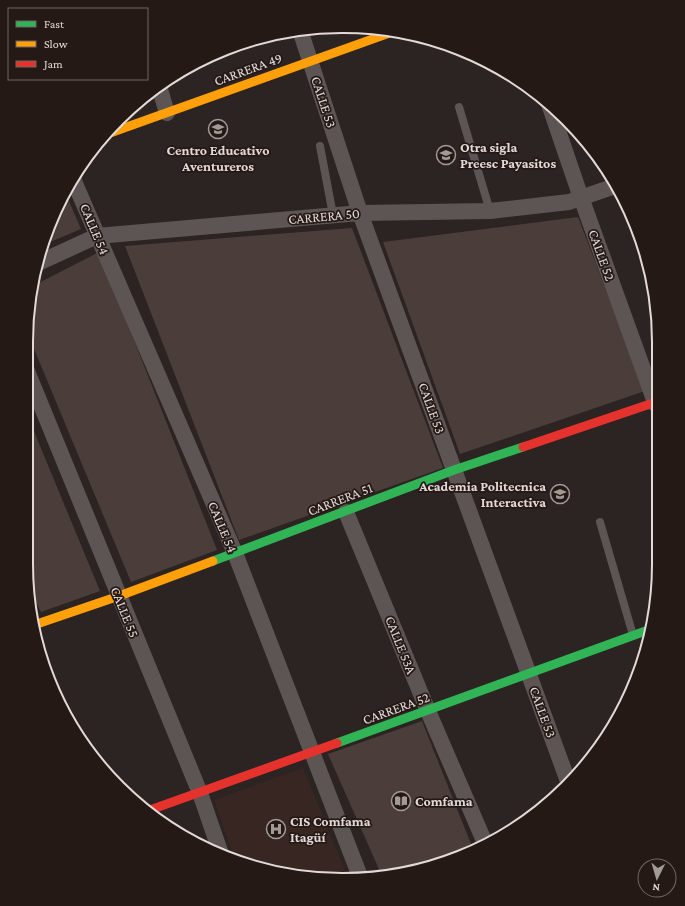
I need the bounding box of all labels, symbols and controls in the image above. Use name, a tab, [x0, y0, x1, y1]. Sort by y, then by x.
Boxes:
legend	[8, 8, 148, 80]
text: Fast	[44, 17, 65, 31]
text: Slow	[44, 37, 68, 51]
street label: CARRERA 49	[212, 49, 284, 89]
text: Jam	[43, 57, 63, 71]
street label: CALLE 53	[308, 74, 340, 130]
school or university icon: Centro Educativo Aventureros	[207, 118, 229, 140]
place label: Otra sigla Preesc Payasitos	[460, 139, 556, 171]
place label: Centro Educativo Aventureros	[167, 142, 269, 174]
school or university icon: Otra sigla Preesc Payasitos	[435, 144, 457, 166]
street label: CALLE 54	[77, 201, 113, 257]
street label: CARRERA 50	[288, 205, 360, 227]
street label: CALLE 52	[585, 227, 619, 283]
street label: CALLE 53	[415, 380, 449, 436]
place label: Academia Politecnica Interactiva	[418, 478, 546, 510]
street label: CARRERA 51	[305, 479, 375, 519]
school or university icon: Academia Politecnica Interactiva	[549, 483, 571, 505]
street label: CALLE 54	[205, 499, 241, 555]
street label: CALLE 55	[108, 584, 142, 640]
street label: CALLE 53A	[382, 614, 420, 676]
street label: CALLE 53	[526, 684, 560, 740]
street label: CARRERA 52	[360, 688, 432, 727]
library icon: Comfama	[390, 790, 412, 812]
place label: Comfama	[415, 793, 473, 809]
place label: CIS Comfama Itagüí	[290, 813, 371, 845]
hospital icon: CIS Comfama Itagüí	[265, 818, 287, 840]
north arrow	[637, 858, 677, 898]
text: N	[651, 882, 660, 894]

